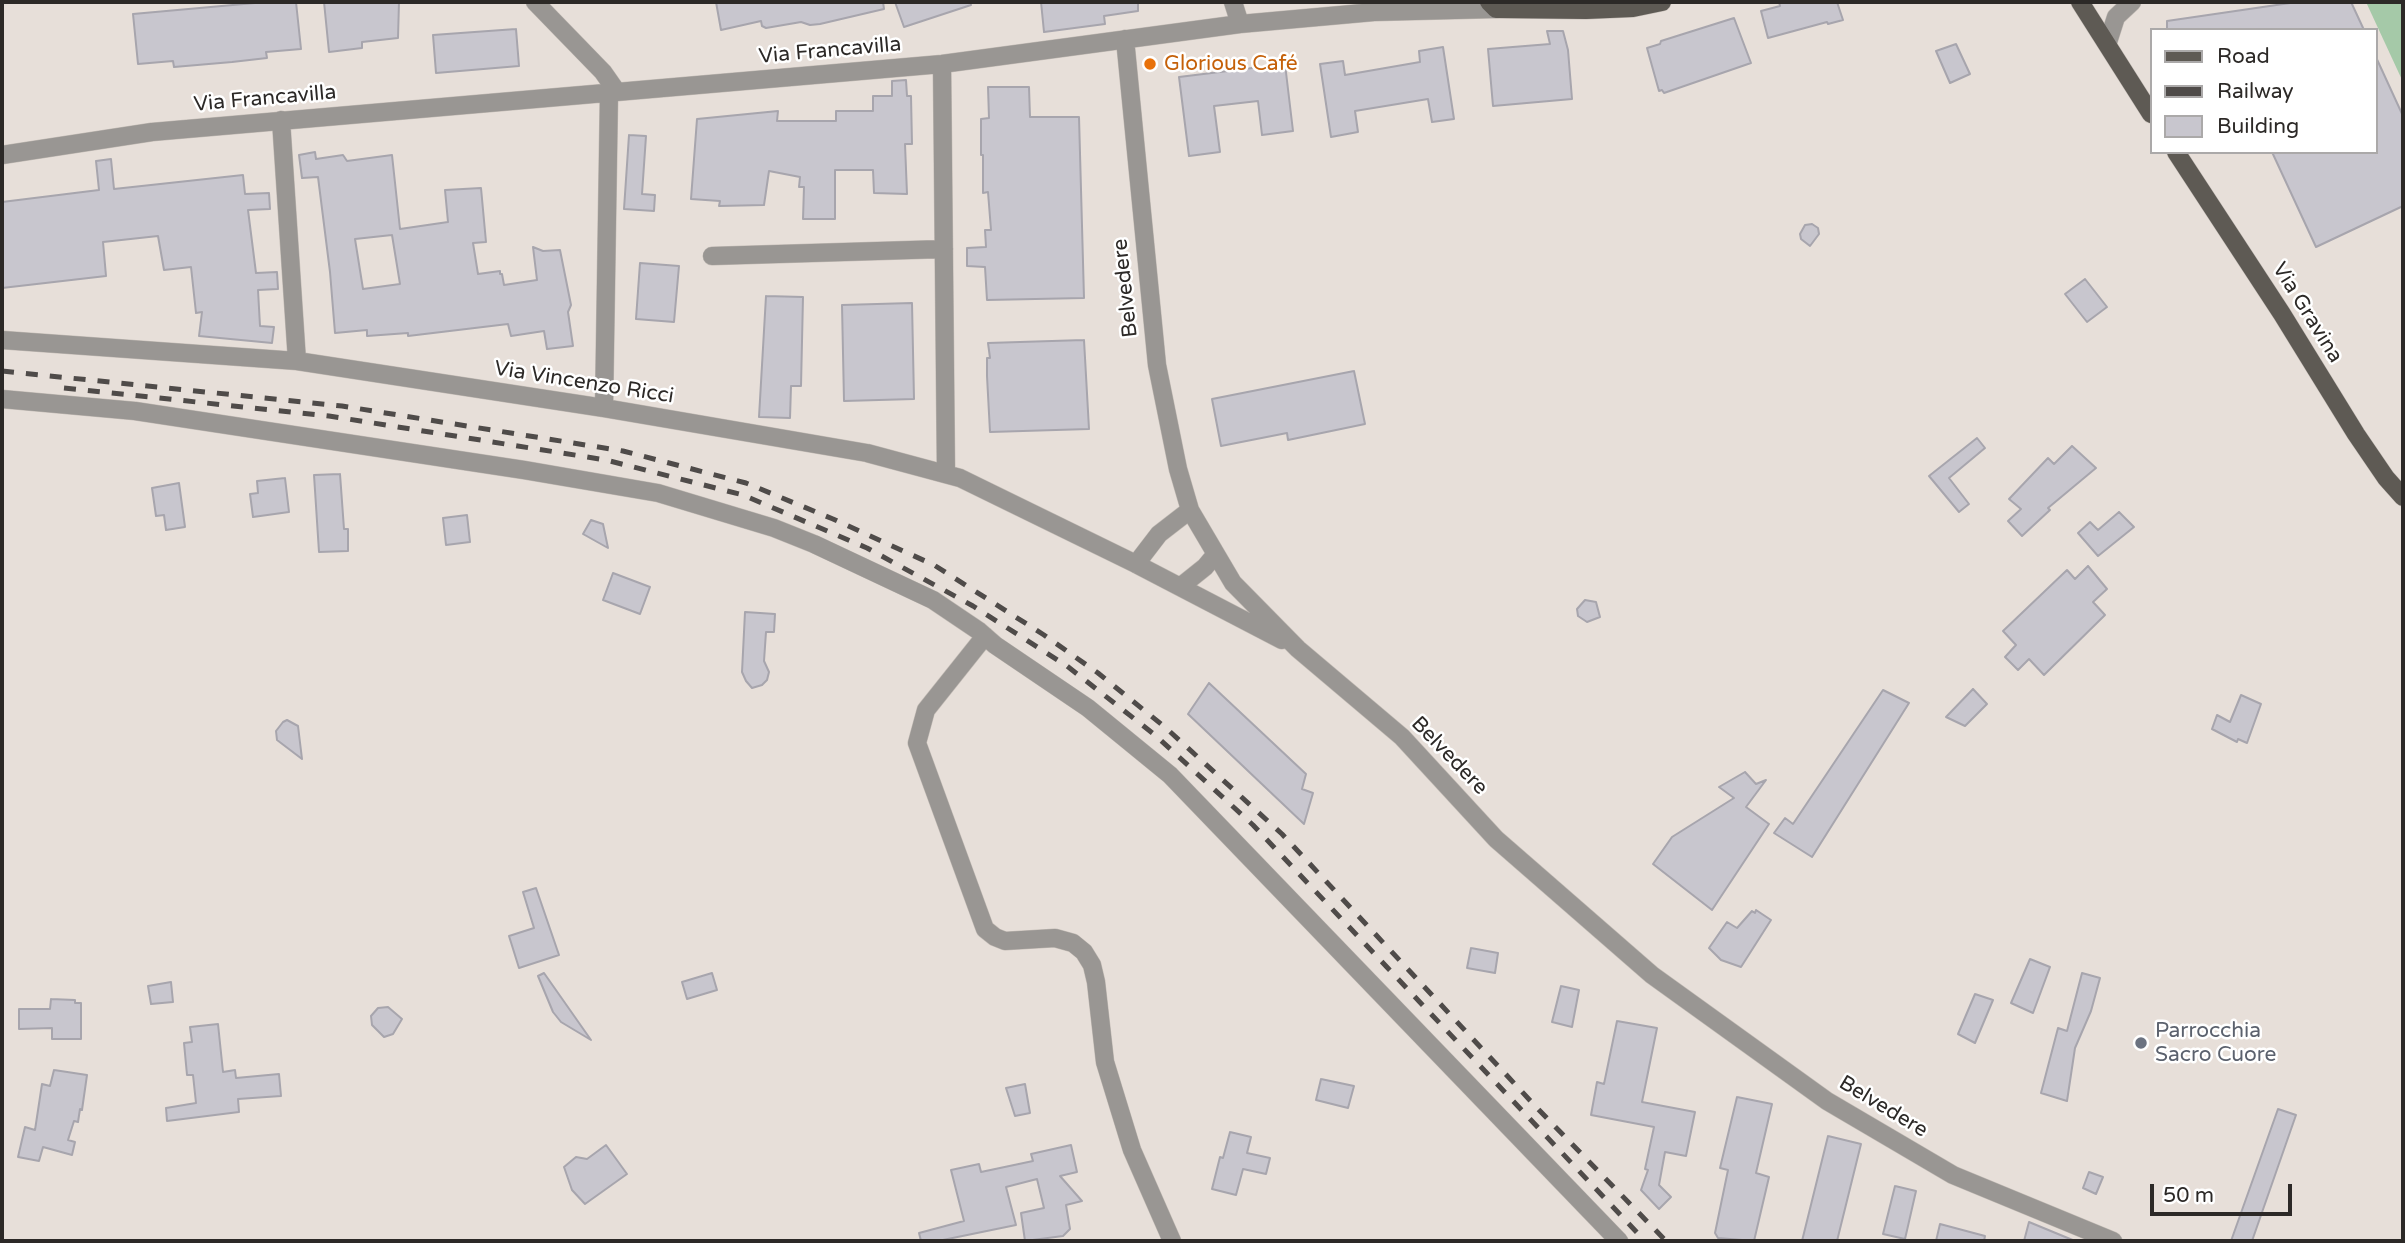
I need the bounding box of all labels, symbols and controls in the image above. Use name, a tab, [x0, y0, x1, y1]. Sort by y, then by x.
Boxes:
legend	[2150, 28, 2377, 154]
street label: Via Francavilla	[758, 32, 902, 70]
text: Road	[2217, 44, 2270, 69]
place label: Glorious Café	[1164, 51, 1298, 77]
marker: Glorious Café	[1142, 56, 1158, 72]
text: Railway	[2217, 79, 2294, 104]
street label: Via Francavilla	[193, 80, 337, 118]
text: Building	[2217, 114, 2299, 139]
street label: Belvedere	[1108, 237, 1144, 339]
street label: Via Gravina	[2266, 258, 2348, 368]
street label: Via Vincenzo Ricci	[492, 356, 676, 410]
street label: Belvedere	[1405, 712, 1493, 800]
place label: Parrocchia Sacro Cuore	[2155, 1018, 2276, 1068]
marker: Parrocchia Sacro Cuore	[2133, 1035, 2149, 1051]
street label: Belvedere	[1834, 1071, 1932, 1143]
scale bar	[2153, 1170, 2295, 1214]
text: 50 m	[2163, 1183, 2214, 1208]

